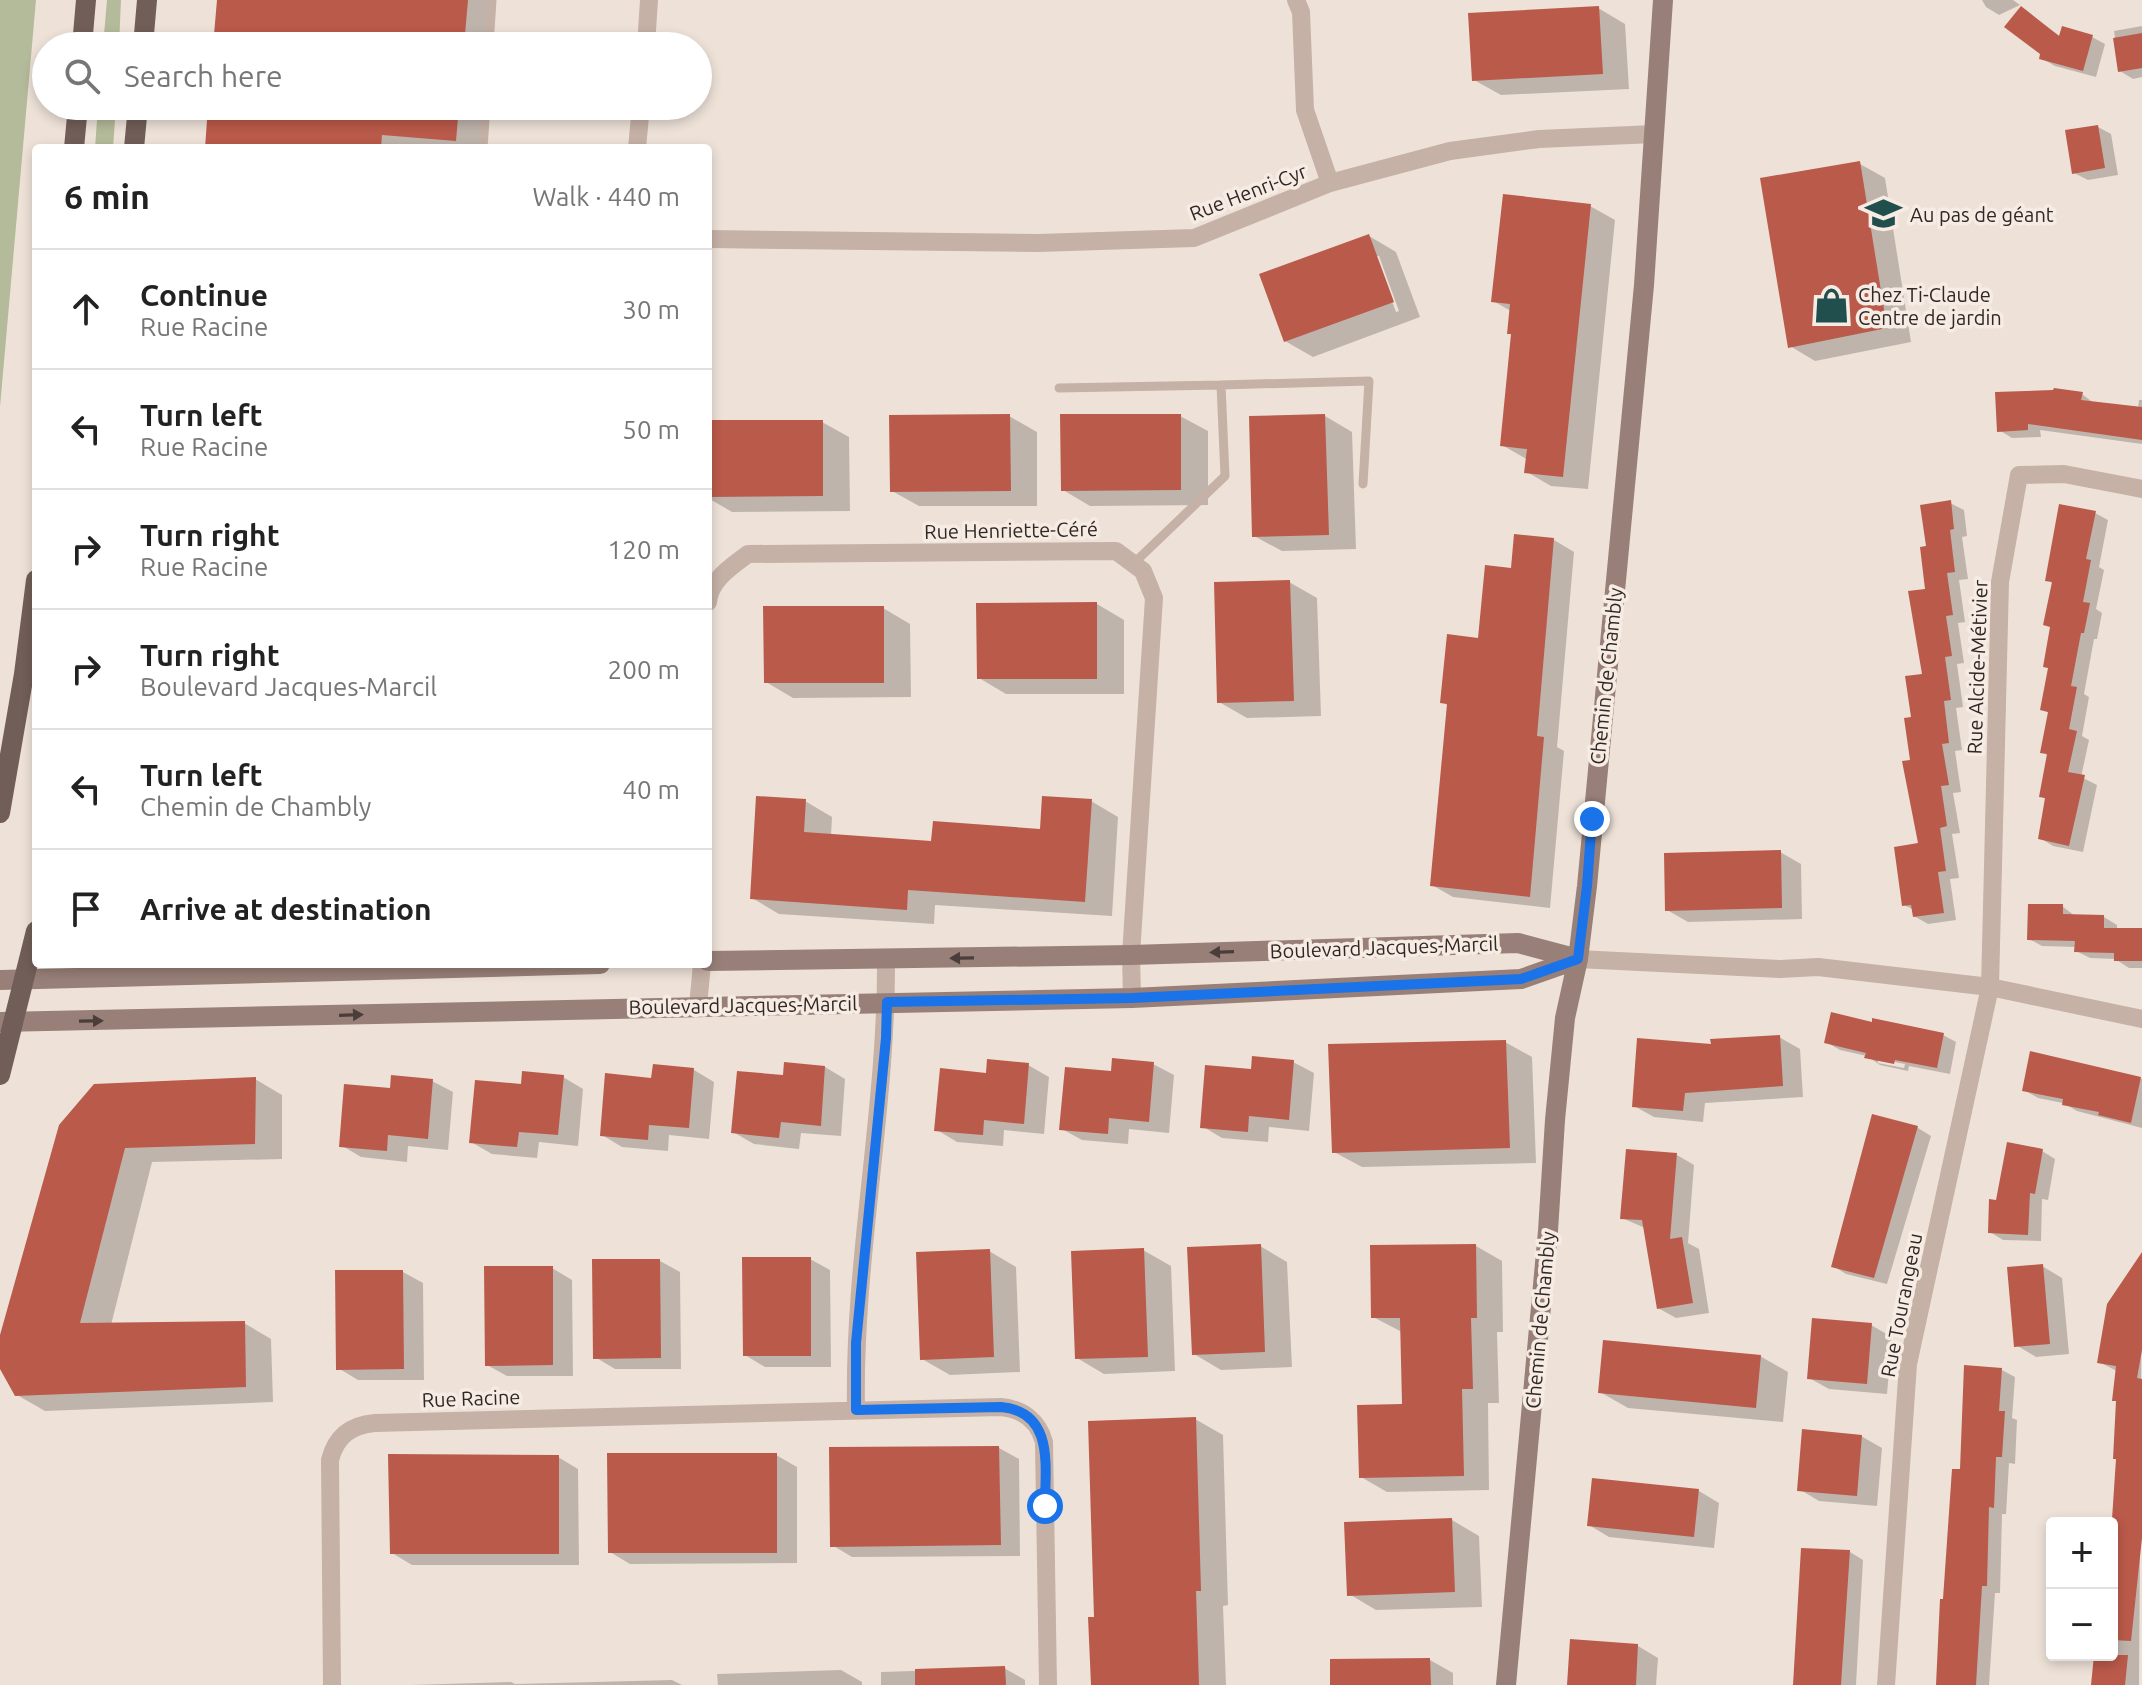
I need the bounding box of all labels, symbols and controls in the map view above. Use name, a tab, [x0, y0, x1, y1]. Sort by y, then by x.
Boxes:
search box	[32, 32, 712, 120]
icon: search	[60, 54, 104, 98]
text: Search here	[124, 59, 283, 93]
street label: Rue Henri-Cyr	[1186, 159, 1310, 225]
text: 6 min	[64, 177, 150, 215]
text: Walk · 440 m	[532, 182, 680, 211]
school or university icon: Au pas de géant	[1865, 195, 1903, 233]
place label: Au pas de géant	[1910, 203, 2054, 226]
text: Continue	[140, 278, 268, 312]
place label: Chez Ti-Claude Centre de jardin	[1858, 283, 2002, 329]
icon: ahead	[64, 287, 108, 331]
shop icon: Chez Ti-Claude Centre de jardin	[1813, 287, 1851, 325]
text: 30 m	[622, 295, 680, 324]
text: Rue Racine	[140, 312, 268, 341]
text: Turn left	[140, 398, 262, 432]
icon: left	[64, 407, 108, 451]
text: 50 m	[622, 415, 680, 444]
text: Rue Racine	[140, 432, 268, 461]
street label: Rue Henriette-Céré	[924, 517, 1098, 543]
text: Turn right	[140, 518, 280, 552]
icon: right	[64, 527, 108, 571]
text: 120 m	[608, 535, 680, 564]
text: Rue Racine	[140, 552, 268, 581]
street label: Rue Alcide-Métivier	[1962, 579, 1992, 755]
street label: Chemin de Chambly	[1585, 586, 1627, 766]
text: Turn right	[140, 638, 280, 672]
icon: right	[64, 647, 108, 691]
text: 200 m	[608, 655, 680, 684]
text: Boulevard Jacques-Marcil	[140, 672, 437, 701]
text: Turn left	[140, 758, 262, 792]
icon: left	[64, 767, 108, 811]
text: 40 m	[622, 775, 680, 804]
text: Chemin de Chambly	[140, 792, 371, 821]
route end	[1574, 801, 1610, 837]
icon: arrive	[64, 887, 108, 931]
text: Arrive at destination	[140, 892, 432, 926]
street label: Boulevard Jacques-Marcil	[1269, 932, 1499, 962]
one-way arrow	[1209, 946, 1234, 959]
one-way arrow	[949, 952, 974, 964]
street label: Boulevard Jacques-Marcil	[629, 992, 857, 1018]
one-way arrow	[339, 1009, 364, 1022]
one-way arrow	[79, 1015, 104, 1027]
street label: Chemin de Chambly	[1521, 1230, 1559, 1410]
street label: Rue Tourangeau	[1876, 1231, 1926, 1379]
street label: Rue Racine	[421, 1385, 521, 1411]
route start	[1027, 1488, 1063, 1524]
map controls	[2046, 1517, 2118, 1661]
button: +	[2046, 1517, 2118, 1589]
button: −	[2046, 1589, 2118, 1661]

